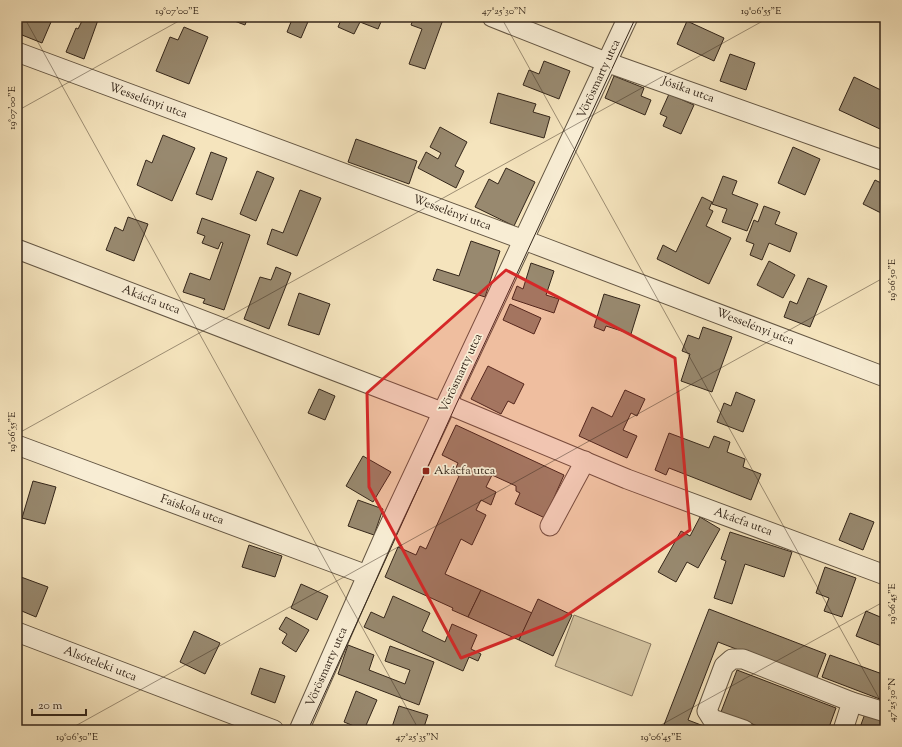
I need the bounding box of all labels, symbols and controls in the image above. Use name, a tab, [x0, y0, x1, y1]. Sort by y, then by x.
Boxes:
text: 19°07'00"E	[155, 4, 199, 19]
text: 47°25'30"N	[482, 4, 526, 19]
text: 19°06'55"E	[741, 4, 781, 19]
street label: Vörösmarty utca	[573, 36, 625, 121]
street label: Jósika utca	[658, 72, 717, 108]
street label: Wesselényi utca	[106, 78, 190, 124]
text: 19°07'00"E	[5, 86, 20, 130]
street label: Wesselényi utca	[410, 190, 494, 236]
text: 19°06'50"E	[885, 259, 900, 301]
street label: Akácfa utca	[119, 281, 183, 320]
street label: Wesselényi utca	[713, 304, 797, 350]
street label: Vörösmarty utca	[435, 330, 487, 415]
text: 19°06'55"E	[5, 412, 20, 452]
place label: Akácfa utca	[434, 462, 496, 480]
marker: Akácfa utca	[421, 466, 431, 476]
street label: Faiskola utca	[158, 490, 227, 530]
street label: Akácfa utca	[711, 503, 775, 541]
text: 19°06'45"E	[885, 583, 900, 625]
street label: Vörösmarty utca	[301, 624, 353, 710]
street label: Alsóteleki utca	[61, 642, 140, 686]
text: 47°25'30"N	[885, 678, 900, 722]
scale bar	[32, 691, 86, 717]
text: 20 m	[38, 697, 63, 715]
text: 19°06'50"E	[56, 730, 98, 745]
text: 47°25'35"N	[395, 730, 439, 745]
text: 19°06'45"E	[640, 730, 682, 745]

